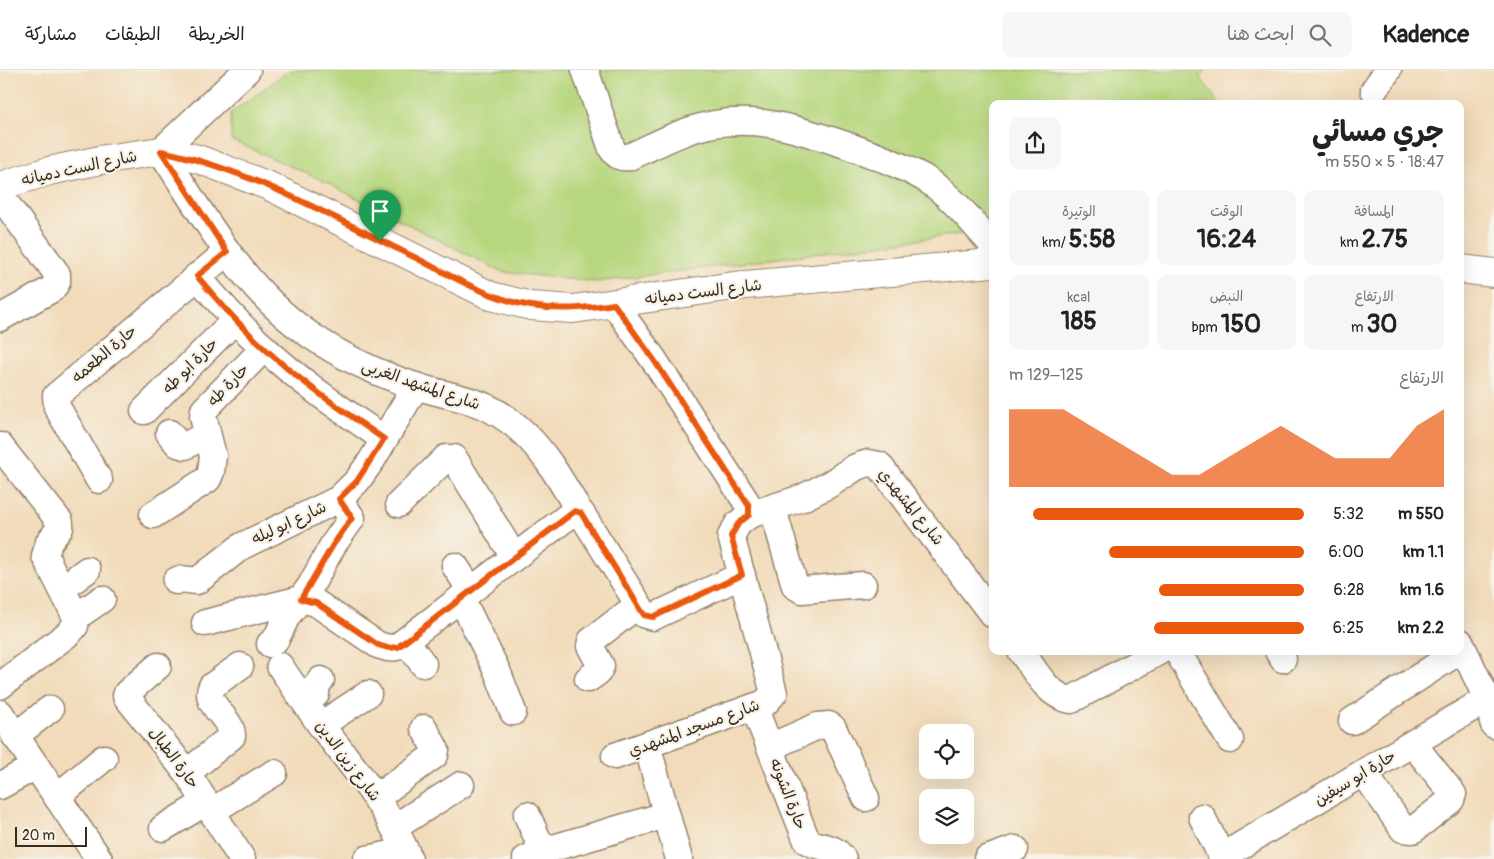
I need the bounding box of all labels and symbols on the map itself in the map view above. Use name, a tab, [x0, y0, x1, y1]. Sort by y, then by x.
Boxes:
street label: شارع الست دميانه	[19, 146, 139, 191]
pin	[359, 190, 401, 241]
street label: شارع الست دميانه	[643, 275, 763, 310]
street label: حارة الطعمه	[67, 321, 141, 387]
street label: حارة ابو طه	[158, 334, 222, 398]
street label: شارع المشهد الغربى	[359, 355, 483, 416]
street label: حارة طه	[203, 359, 253, 411]
street label: شارع المشهدي	[873, 464, 948, 550]
street label: شارع ابو ليله	[248, 497, 330, 550]
street label: شارع مسجد المشهدي	[626, 695, 763, 762]
street label: شارع زين الدين	[310, 716, 385, 806]
street label: حارة الطبال	[144, 723, 204, 793]
street label: حارة ابو سيفين	[1310, 746, 1400, 810]
street label: حارة الشونه	[765, 755, 811, 833]
scale bar	[15, 824, 88, 847]

